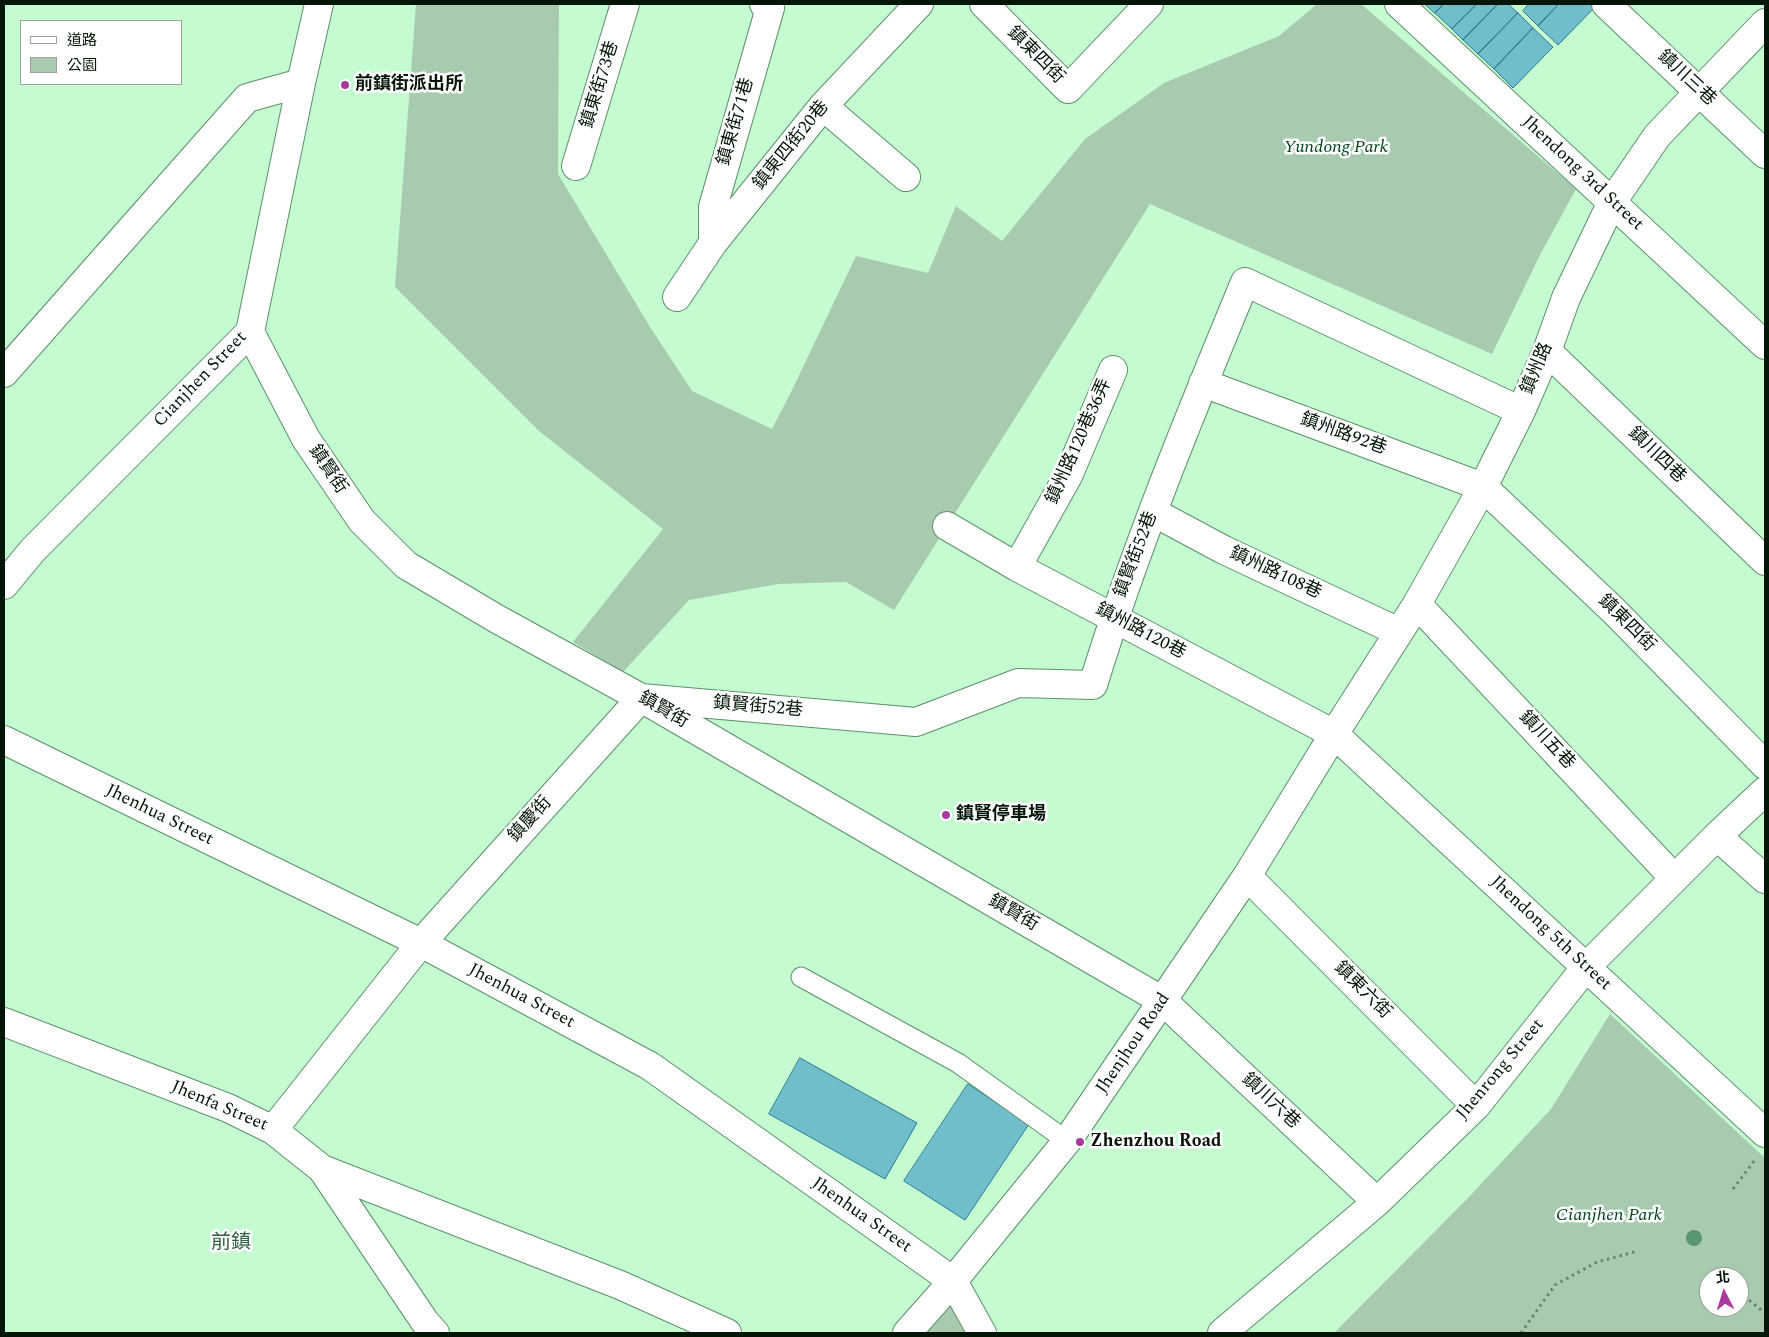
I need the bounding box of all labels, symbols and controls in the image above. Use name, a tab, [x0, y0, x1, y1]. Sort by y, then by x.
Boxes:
legend	[20, 20, 182, 85]
street label: 鎮東四街	[1002, 23, 1068, 89]
text: 道路	[67, 29, 97, 52]
street label: 鎮東街73巷	[578, 39, 624, 131]
street label: 鎮川三巷	[1652, 47, 1720, 111]
text: 公園	[67, 54, 97, 77]
place label: 前鎮街派出所	[355, 74, 463, 96]
street label: 鎮東街71巷	[714, 76, 760, 168]
marker: 前鎮街派出所	[339, 79, 351, 91]
street label: 鎮東四街20巷	[750, 97, 834, 195]
street label: Jhendong 3rd Street	[1517, 112, 1647, 236]
park label: Yundong Park	[1284, 137, 1388, 159]
street label: Cianjhen Street	[150, 328, 252, 432]
street label: 鎮州路	[1518, 340, 1558, 398]
street label: 鎮州路120巷36弄	[1043, 376, 1117, 508]
street label: 鎮州路92巷	[1297, 409, 1389, 461]
street label: 鎮川四巷	[1623, 423, 1689, 489]
street label: 鎮賢街	[303, 442, 351, 498]
street label: 鎮賢街52巷	[1111, 509, 1163, 601]
street label: 鎮州路108巷	[1226, 543, 1324, 605]
street label: 鎮東四街	[1593, 591, 1659, 657]
street label: 鎮州路120巷	[1091, 599, 1189, 665]
street label: 鎮賢街	[634, 688, 692, 734]
street label: 鎮賢街52巷	[712, 693, 804, 723]
street label: 鎮川五巷	[1514, 707, 1578, 775]
street label: Jhenhua Street	[101, 781, 217, 851]
street label: 鎮慶街	[505, 793, 557, 847]
place label: 鎮賢停車場	[956, 804, 1046, 826]
marker: 鎮賢停車場	[940, 809, 952, 821]
street label: Jhendong 5th Street	[1485, 872, 1615, 996]
street label: 鎮賢街	[984, 891, 1042, 937]
street label: 鎮東六街	[1329, 958, 1395, 1024]
street label: Jhenhua Street	[464, 960, 578, 1034]
street label: Jhenjhou Road	[1092, 989, 1176, 1099]
street label: Jhenrong Street	[1453, 1015, 1549, 1125]
street label: 鎮川六巷	[1236, 1070, 1304, 1134]
street label: Jhenfa Street	[167, 1077, 271, 1137]
place label: Zhenzhou Road	[1090, 1131, 1221, 1153]
marker: Zhenzhou Road	[1074, 1136, 1086, 1148]
street label: Jhenhua Street	[807, 1173, 915, 1259]
park label: Cianjhen Park	[1556, 1205, 1662, 1227]
district label: 前鎮	[211, 1232, 251, 1256]
text: 北	[1715, 1266, 1731, 1289]
north arrow	[1699, 1267, 1749, 1317]

